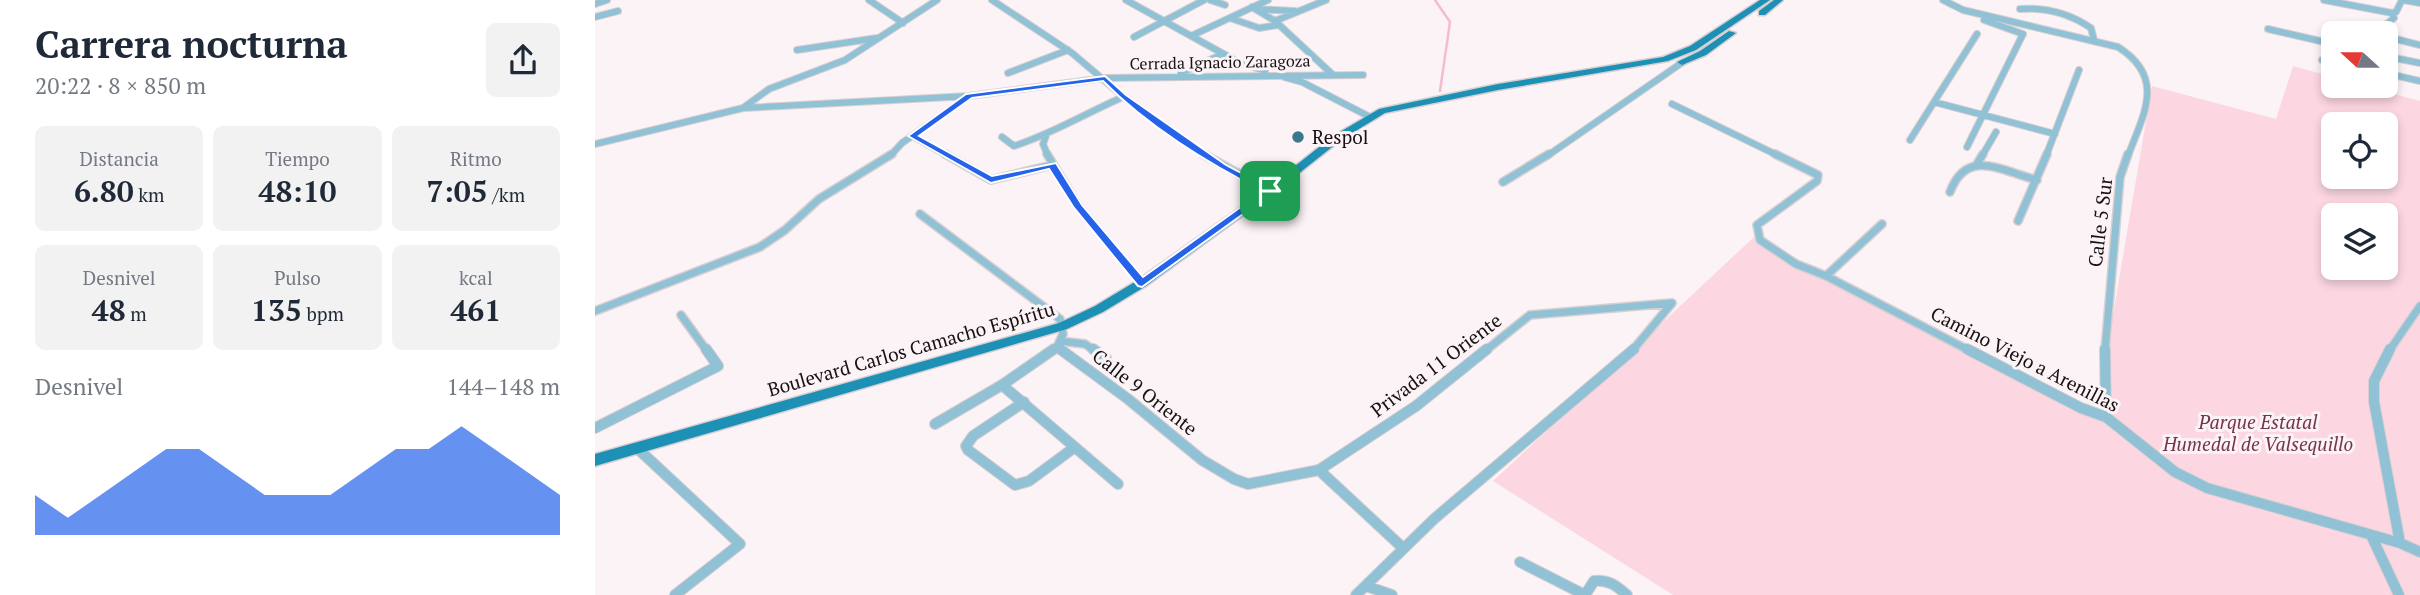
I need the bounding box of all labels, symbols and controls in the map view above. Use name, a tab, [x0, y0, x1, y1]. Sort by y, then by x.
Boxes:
text: Carrera nocturna	[35, 19, 348, 69]
north arrow	[2321, 21, 2397, 98]
map controls	[2321, 21, 2398, 280]
button: share	[486, 23, 560, 97]
street label: Cerrada Ignacio Zaragoza	[1129, 49, 1311, 75]
text: 20:22 · 8 × 850 m	[35, 70, 206, 101]
button: locate	[2321, 112, 2398, 189]
place label: Respol	[1312, 124, 1369, 149]
marker: Respol	[1290, 129, 1306, 145]
text: Distancia	[79, 146, 159, 171]
text: Tiempo	[265, 146, 330, 171]
text: Ritmo	[450, 146, 502, 171]
pin	[1240, 161, 1300, 221]
text: 6.80	[74, 171, 134, 211]
text: 48:10	[258, 171, 337, 211]
text: 7:05	[427, 171, 488, 211]
icon: arrive	[1251, 172, 1289, 210]
street label: Calle 5 Sur	[2082, 175, 2118, 268]
text: km	[134, 182, 164, 207]
text: /km	[488, 182, 525, 207]
button: layers	[2321, 203, 2398, 280]
text: Desnivel	[83, 265, 156, 290]
text: Pulso	[274, 265, 321, 290]
text: kcal	[459, 265, 493, 290]
text: 48	[92, 290, 126, 330]
text: 135	[251, 290, 302, 330]
text: 461	[450, 290, 501, 330]
street label: Boulevard Carlos Camacho Espíritu	[764, 295, 1057, 402]
street label: Camino Viejo a Arenillas	[1927, 300, 2124, 417]
text: m	[126, 301, 147, 326]
text: bpm	[302, 301, 344, 326]
street label: Privada 11 Oriente	[1365, 307, 1506, 422]
street label: Calle 9 Oriente	[1088, 343, 1203, 440]
text: Desnivel	[35, 371, 123, 402]
text: 144–148 m	[447, 371, 560, 402]
park label: Parque Estatal Humedal de Valsequillo	[2162, 409, 2353, 456]

